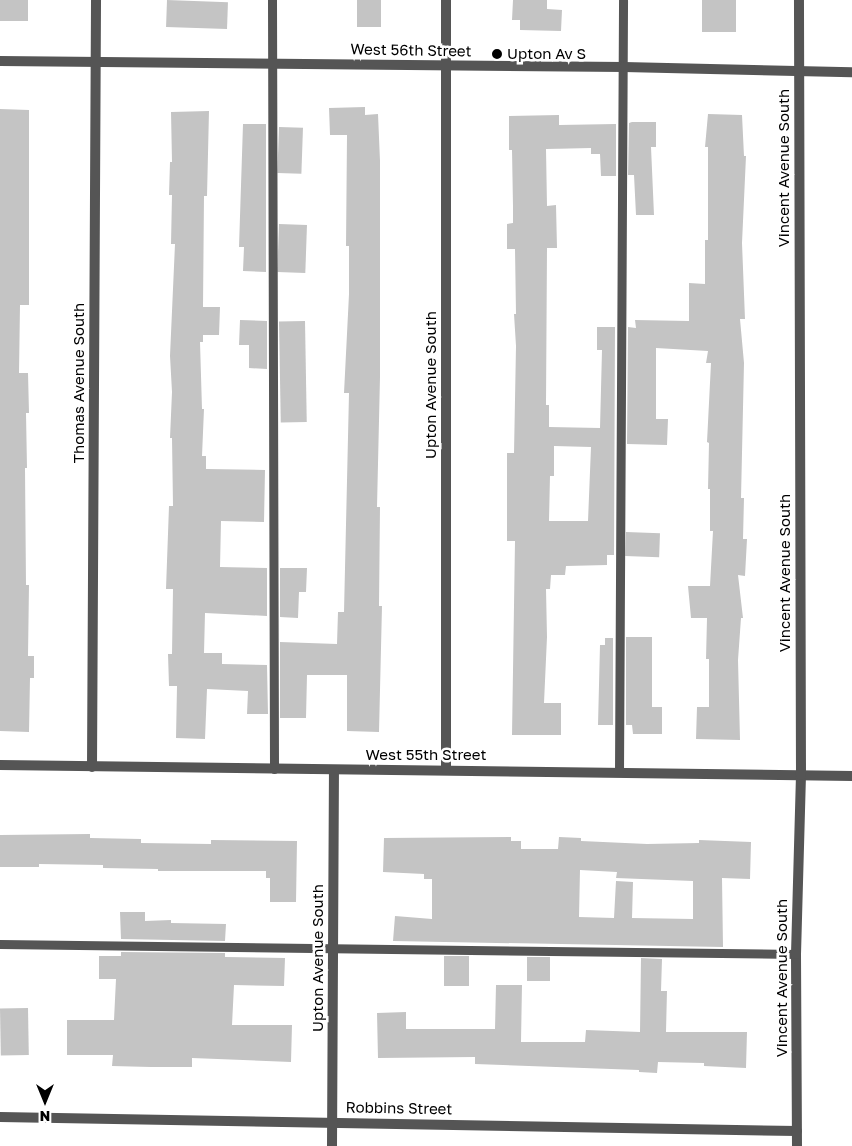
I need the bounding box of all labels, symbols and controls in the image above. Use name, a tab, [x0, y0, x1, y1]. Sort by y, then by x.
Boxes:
street label: West 56th Street	[350, 40, 472, 60]
place label: Upton Av S	[507, 45, 586, 63]
marker: Upton Av S	[491, 48, 503, 60]
street label: Vincent Avenue South	[775, 89, 793, 247]
street label: Thomas Avenue South	[70, 303, 88, 463]
street label: Upton Avenue South	[422, 311, 440, 459]
street label: Vincent Avenue South	[776, 494, 794, 652]
street label: West 55th Street	[366, 746, 486, 764]
street label: Upton Avenue South	[309, 884, 327, 1032]
street label: Vincent Avenue South	[773, 899, 791, 1057]
north arrow	[20, 1076, 70, 1126]
street label: Robbins Street	[345, 1098, 453, 1118]
text: N	[40, 1108, 50, 1125]

